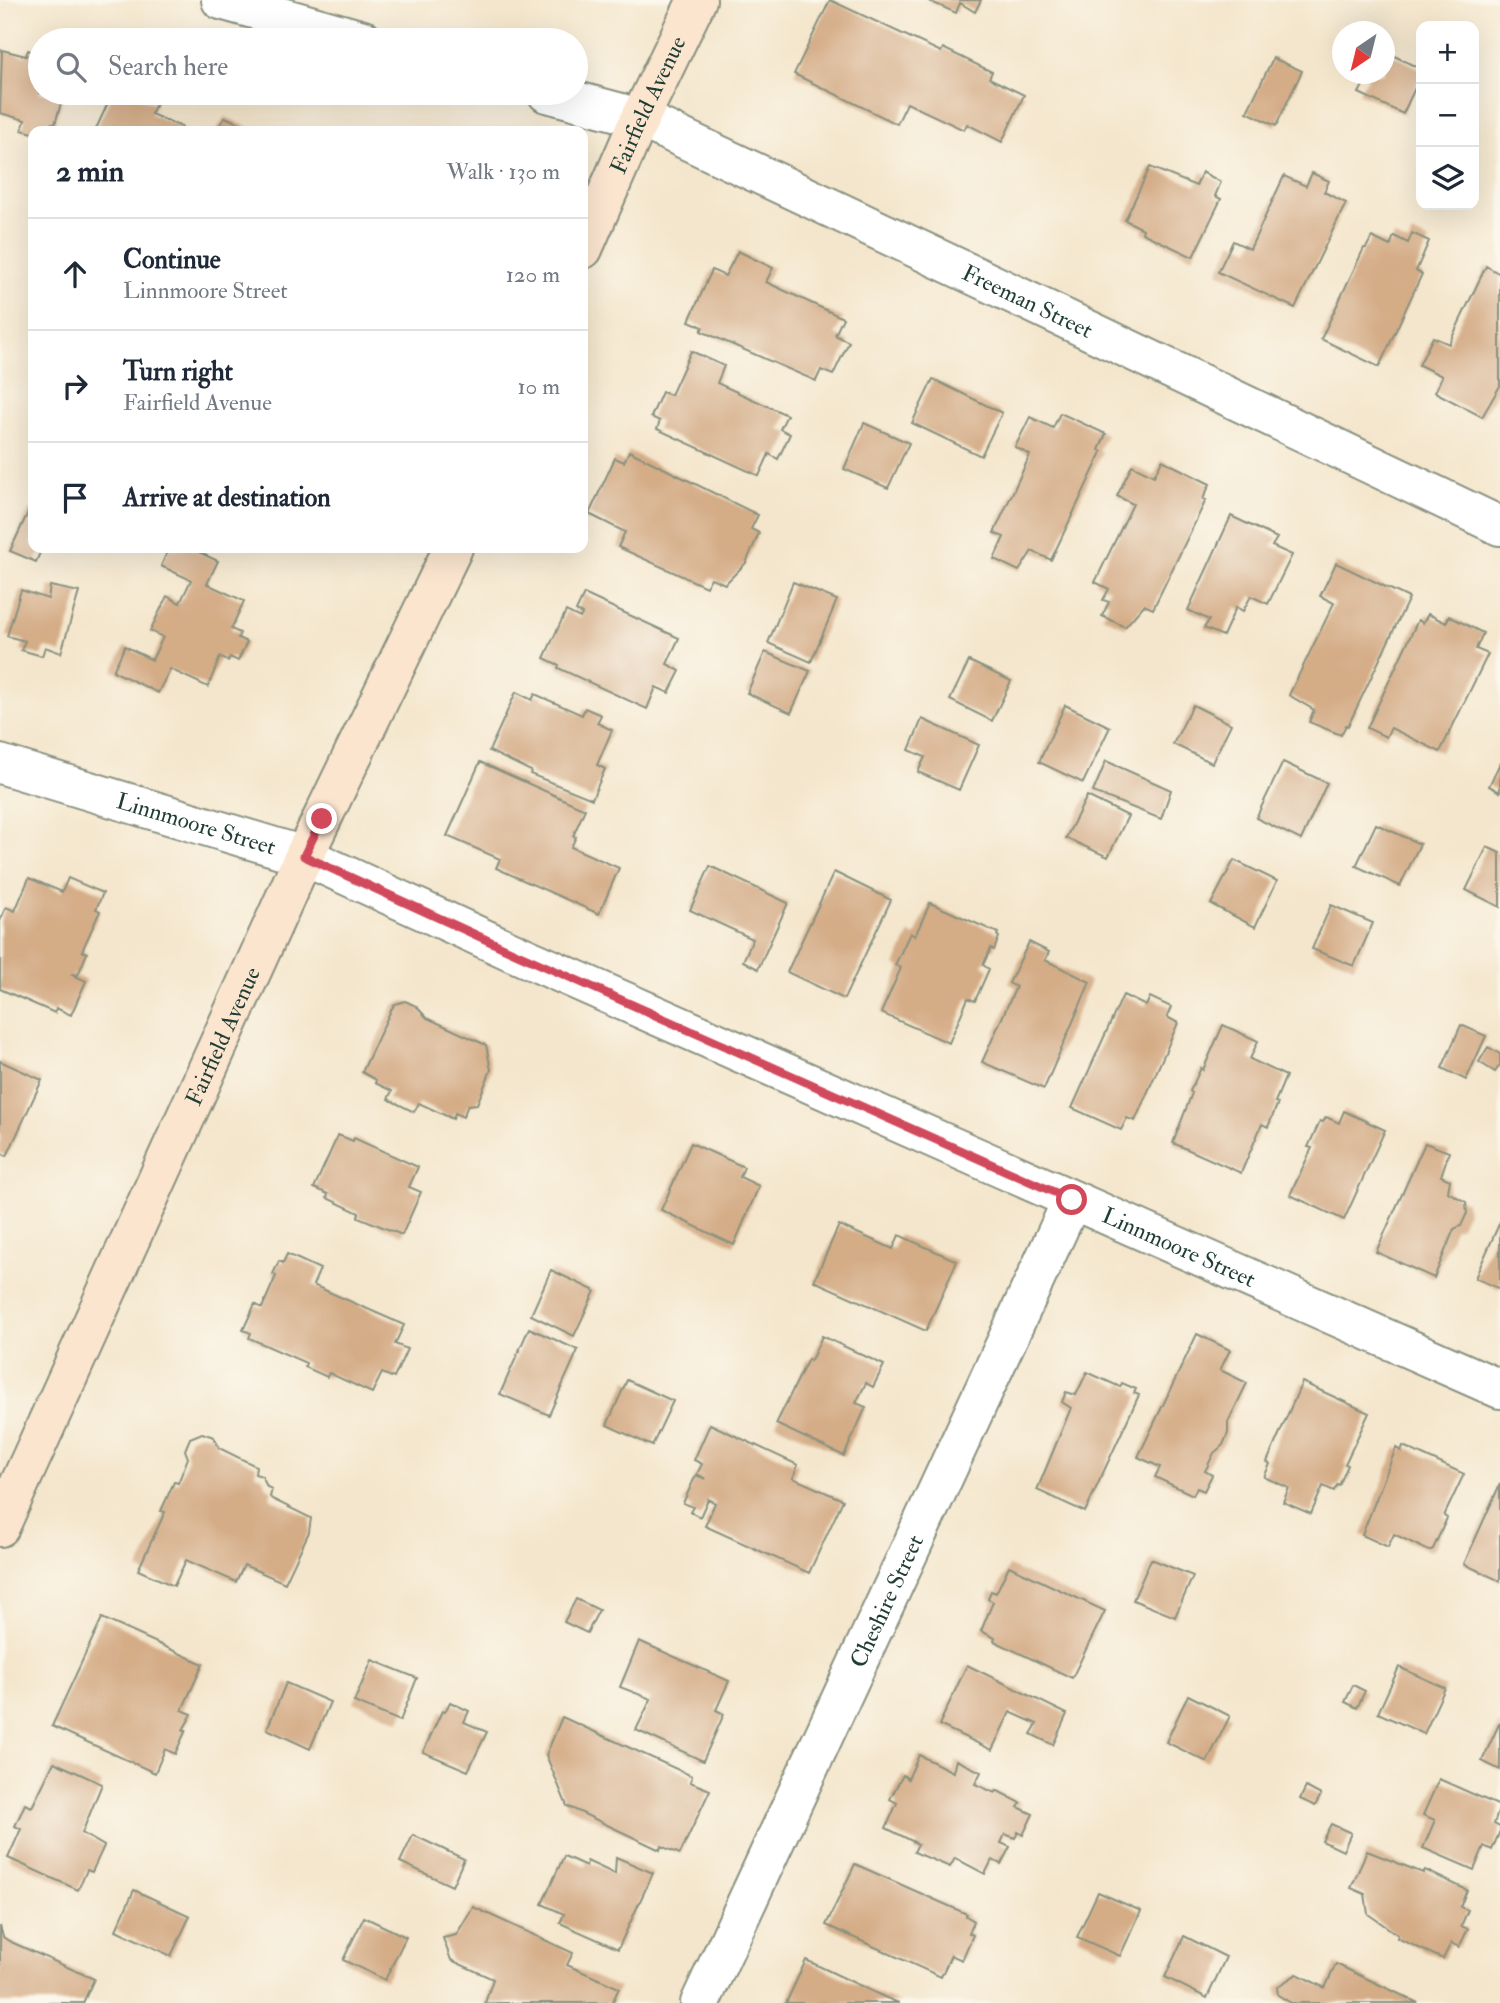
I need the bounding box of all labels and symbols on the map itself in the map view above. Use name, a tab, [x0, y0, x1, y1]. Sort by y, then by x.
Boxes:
north arrow	[1332, 21, 1395, 84]
street label: Fairfield Avenue	[603, 31, 692, 178]
street label: Freeman Street	[958, 258, 1098, 344]
street label: Linnmoore Street	[113, 786, 279, 861]
route end	[306, 803, 337, 834]
street label: Fairfield Avenue	[179, 962, 267, 1110]
route start	[1056, 1184, 1087, 1215]
street label: Linnmoore Street	[1098, 1200, 1260, 1294]
street label: Cheshire Street	[843, 1530, 929, 1672]

